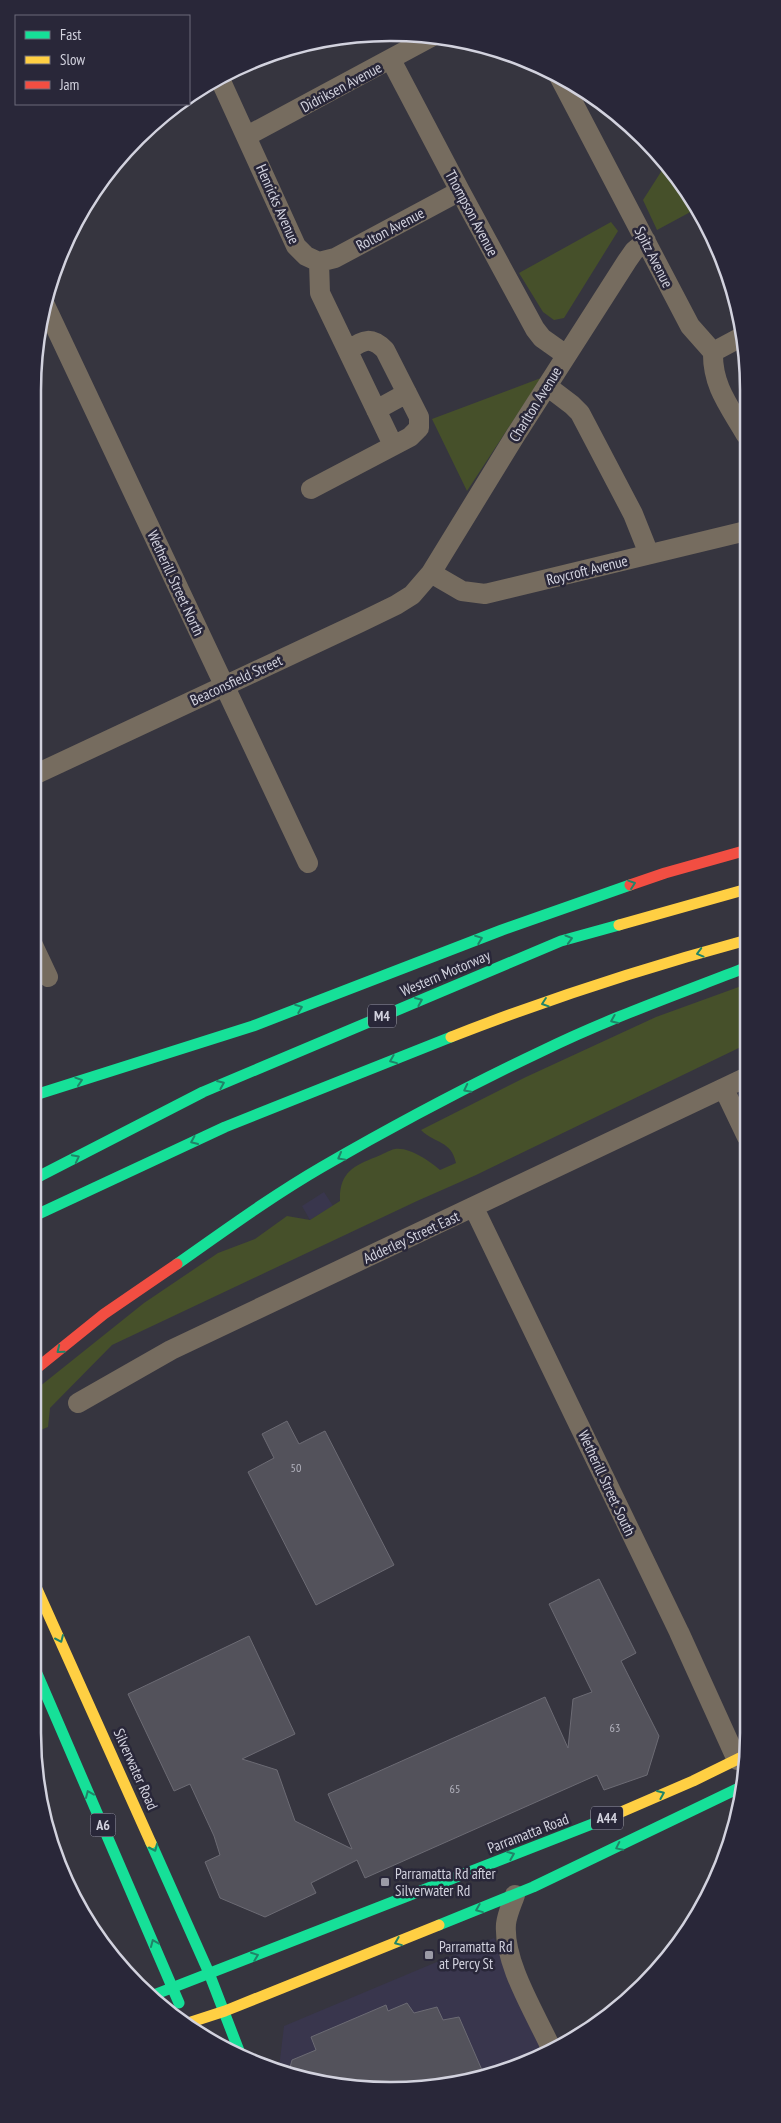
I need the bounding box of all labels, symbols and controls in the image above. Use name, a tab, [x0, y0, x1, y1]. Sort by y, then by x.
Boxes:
legend	[15, 15, 190, 105]
text: Fast	[60, 25, 81, 44]
text: Slow	[60, 50, 85, 69]
street label: Didriksen Avenue	[297, 58, 385, 116]
text: Jam	[59, 75, 79, 94]
street label: Henricks Avenue	[252, 161, 304, 247]
street label: Thompson Avenue	[441, 167, 503, 259]
street label: Rolton Avenue	[353, 203, 427, 255]
street label: Spitz Avenue	[631, 223, 677, 291]
street label: Charlton Avenue	[504, 363, 566, 445]
street label: Wetherill Street North	[143, 527, 209, 639]
street label: Roycroft Avenue	[544, 551, 630, 589]
street label: Beaconsfield Street	[187, 650, 285, 710]
one-way arrow	[627, 880, 636, 890]
one-way arrow	[564, 934, 572, 944]
one-way arrow	[474, 935, 483, 945]
street label: Western Motorway	[397, 945, 493, 1001]
one-way arrow	[695, 947, 704, 958]
one-way arrow	[414, 996, 423, 1007]
one-way arrow	[541, 997, 550, 1007]
one-way arrow	[294, 1004, 302, 1014]
road number: M4	[368, 1004, 396, 1028]
one-way arrow	[610, 1014, 619, 1024]
one-way arrow	[389, 1054, 398, 1065]
one-way arrow	[74, 1076, 83, 1086]
one-way arrow	[216, 1080, 225, 1091]
one-way arrow	[463, 1083, 472, 1093]
one-way arrow	[190, 1135, 199, 1146]
one-way arrow	[337, 1151, 346, 1161]
one-way arrow	[71, 1154, 80, 1164]
street label: Adderley Street East	[360, 1206, 462, 1268]
one-way arrow	[56, 1344, 65, 1353]
street label: Wetherill Street South	[574, 1427, 640, 1539]
house number: 50	[291, 1460, 301, 1475]
one-way arrow	[54, 1634, 64, 1643]
house number: 63	[610, 1720, 620, 1735]
street label: Silverwater Road	[110, 1725, 162, 1813]
house number: 65	[450, 1781, 460, 1796]
one-way arrow	[85, 1790, 96, 1799]
one-way arrow	[656, 1790, 665, 1801]
road number: A44	[591, 1806, 623, 1830]
street label: Parramatta Road	[485, 1809, 571, 1857]
road number: A6	[90, 1814, 116, 1836]
one-way arrow	[615, 1841, 624, 1851]
one-way arrow	[148, 1843, 159, 1852]
one-way arrow	[506, 1851, 515, 1861]
place label: Parramatta Rd after Silverwater Rd	[395, 1864, 497, 1900]
marker: Parramatta Rd after Silverwater Rd	[379, 1876, 391, 1888]
one-way arrow	[475, 1903, 484, 1913]
one-way arrow	[394, 1935, 403, 1946]
place label: Parramatta Rd at Percy St	[439, 1937, 512, 1973]
one-way arrow	[149, 1939, 160, 1948]
marker: Parramatta Rd at Percy St	[423, 1949, 435, 1961]
one-way arrow	[250, 1952, 259, 1962]

